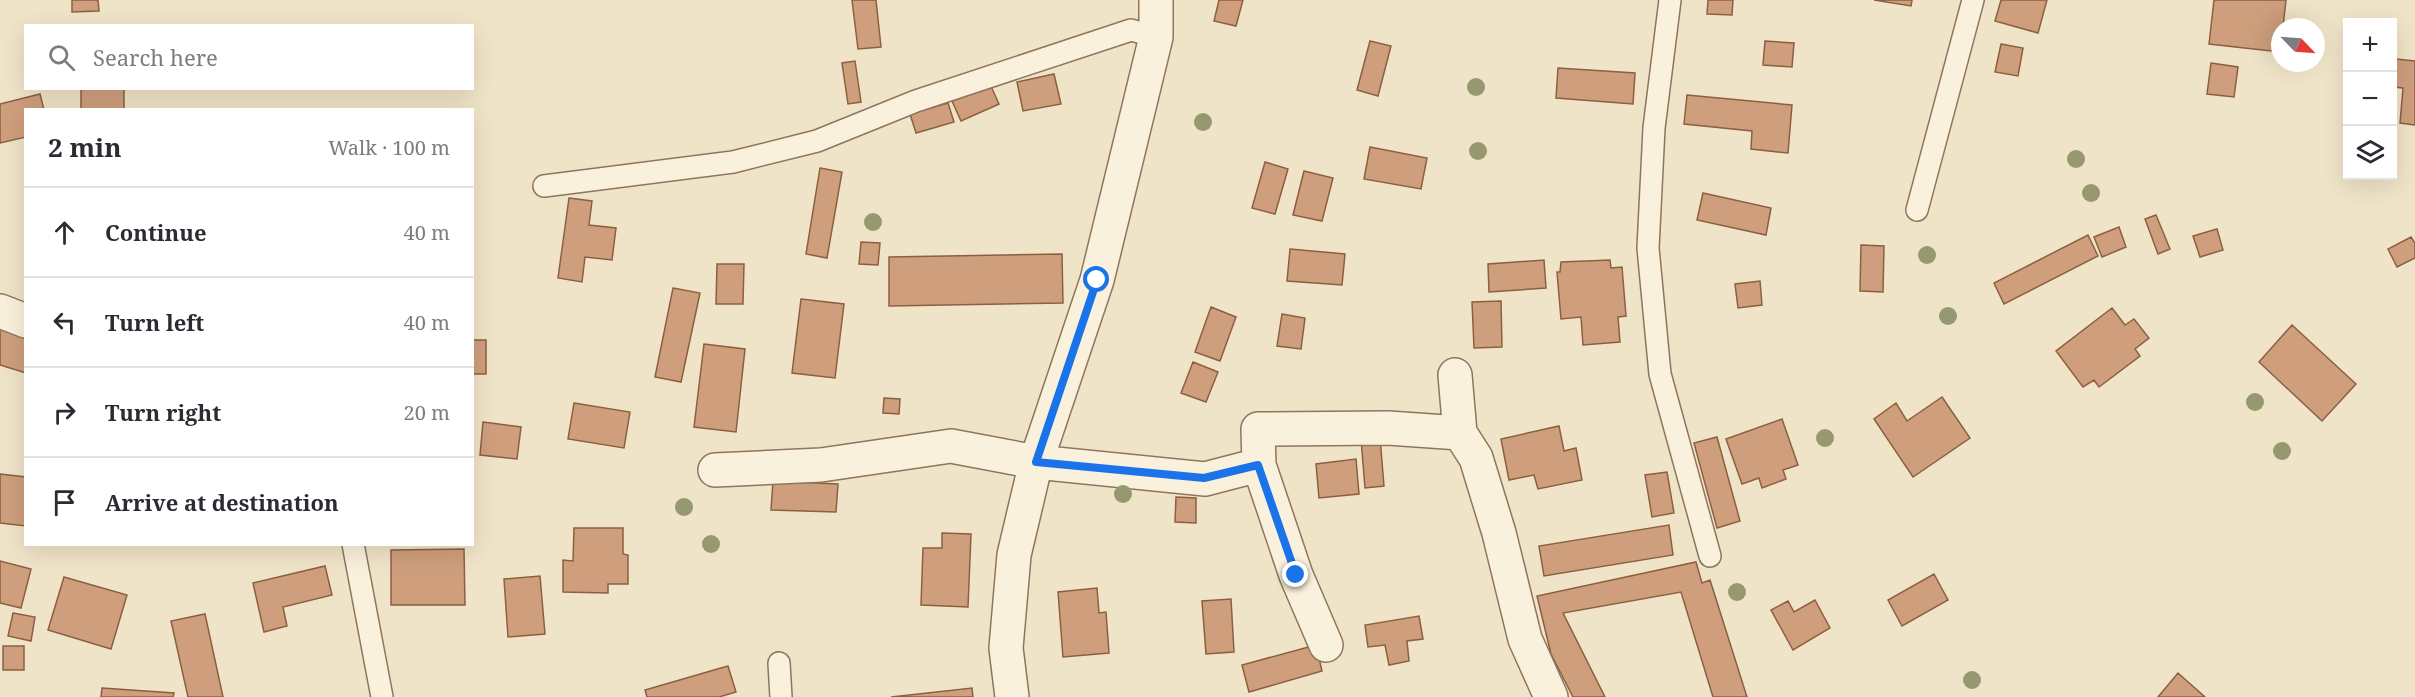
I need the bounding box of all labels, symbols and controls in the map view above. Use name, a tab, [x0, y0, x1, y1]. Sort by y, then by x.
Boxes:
north arrow	[2271, 18, 2325, 72]
map controls	[2343, 18, 2397, 180]
button: +	[2343, 18, 2397, 72]
search box	[24, 24, 474, 90]
icon: search	[45, 41, 78, 74]
text: Search here	[93, 42, 218, 72]
button: −	[2343, 72, 2397, 126]
button: layers	[2343, 126, 2397, 180]
text: 2 min	[48, 129, 122, 165]
text: Walk · 100 m	[328, 134, 450, 161]
icon: ahead	[48, 216, 81, 249]
text: Continue	[105, 217, 207, 247]
text: 40 m	[404, 219, 450, 246]
route start	[1083, 266, 1109, 292]
icon: left	[48, 306, 81, 339]
text: Turn left	[105, 307, 204, 337]
text: 40 m	[404, 309, 450, 336]
icon: right	[48, 396, 81, 429]
text: Turn right	[105, 397, 221, 427]
text: 20 m	[404, 399, 450, 426]
icon: arrive	[48, 486, 81, 519]
text: Arrive at destination	[105, 487, 339, 517]
route end	[1282, 561, 1308, 587]

